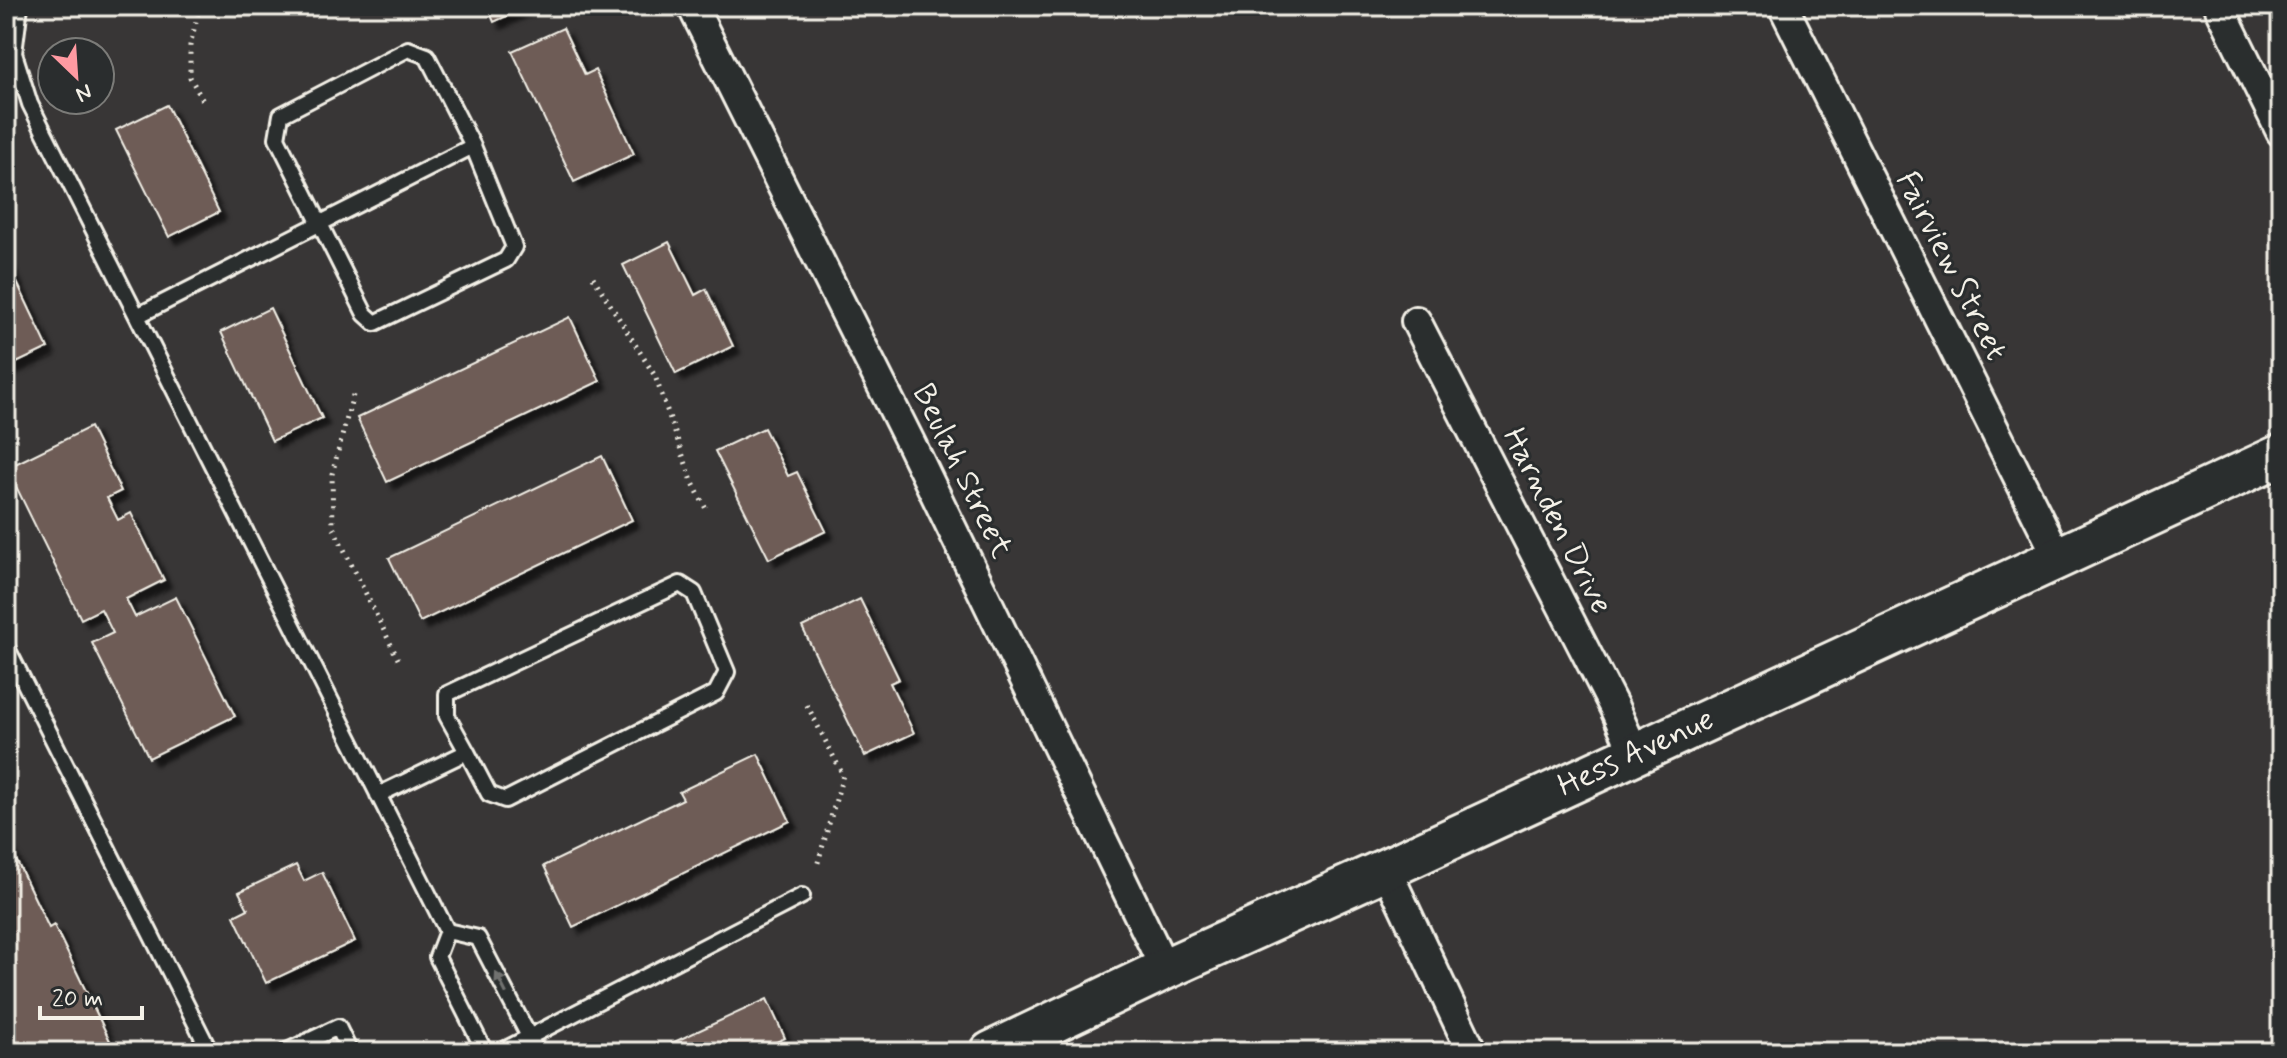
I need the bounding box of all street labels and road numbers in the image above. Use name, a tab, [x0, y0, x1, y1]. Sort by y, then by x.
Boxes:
street label: Fairview Street	[1885, 164, 2017, 368]
street label: Beulah Street	[902, 377, 1022, 565]
street label: Harnden Drive	[1492, 421, 1622, 621]
street label: Hess Avenue	[1551, 698, 1721, 808]

